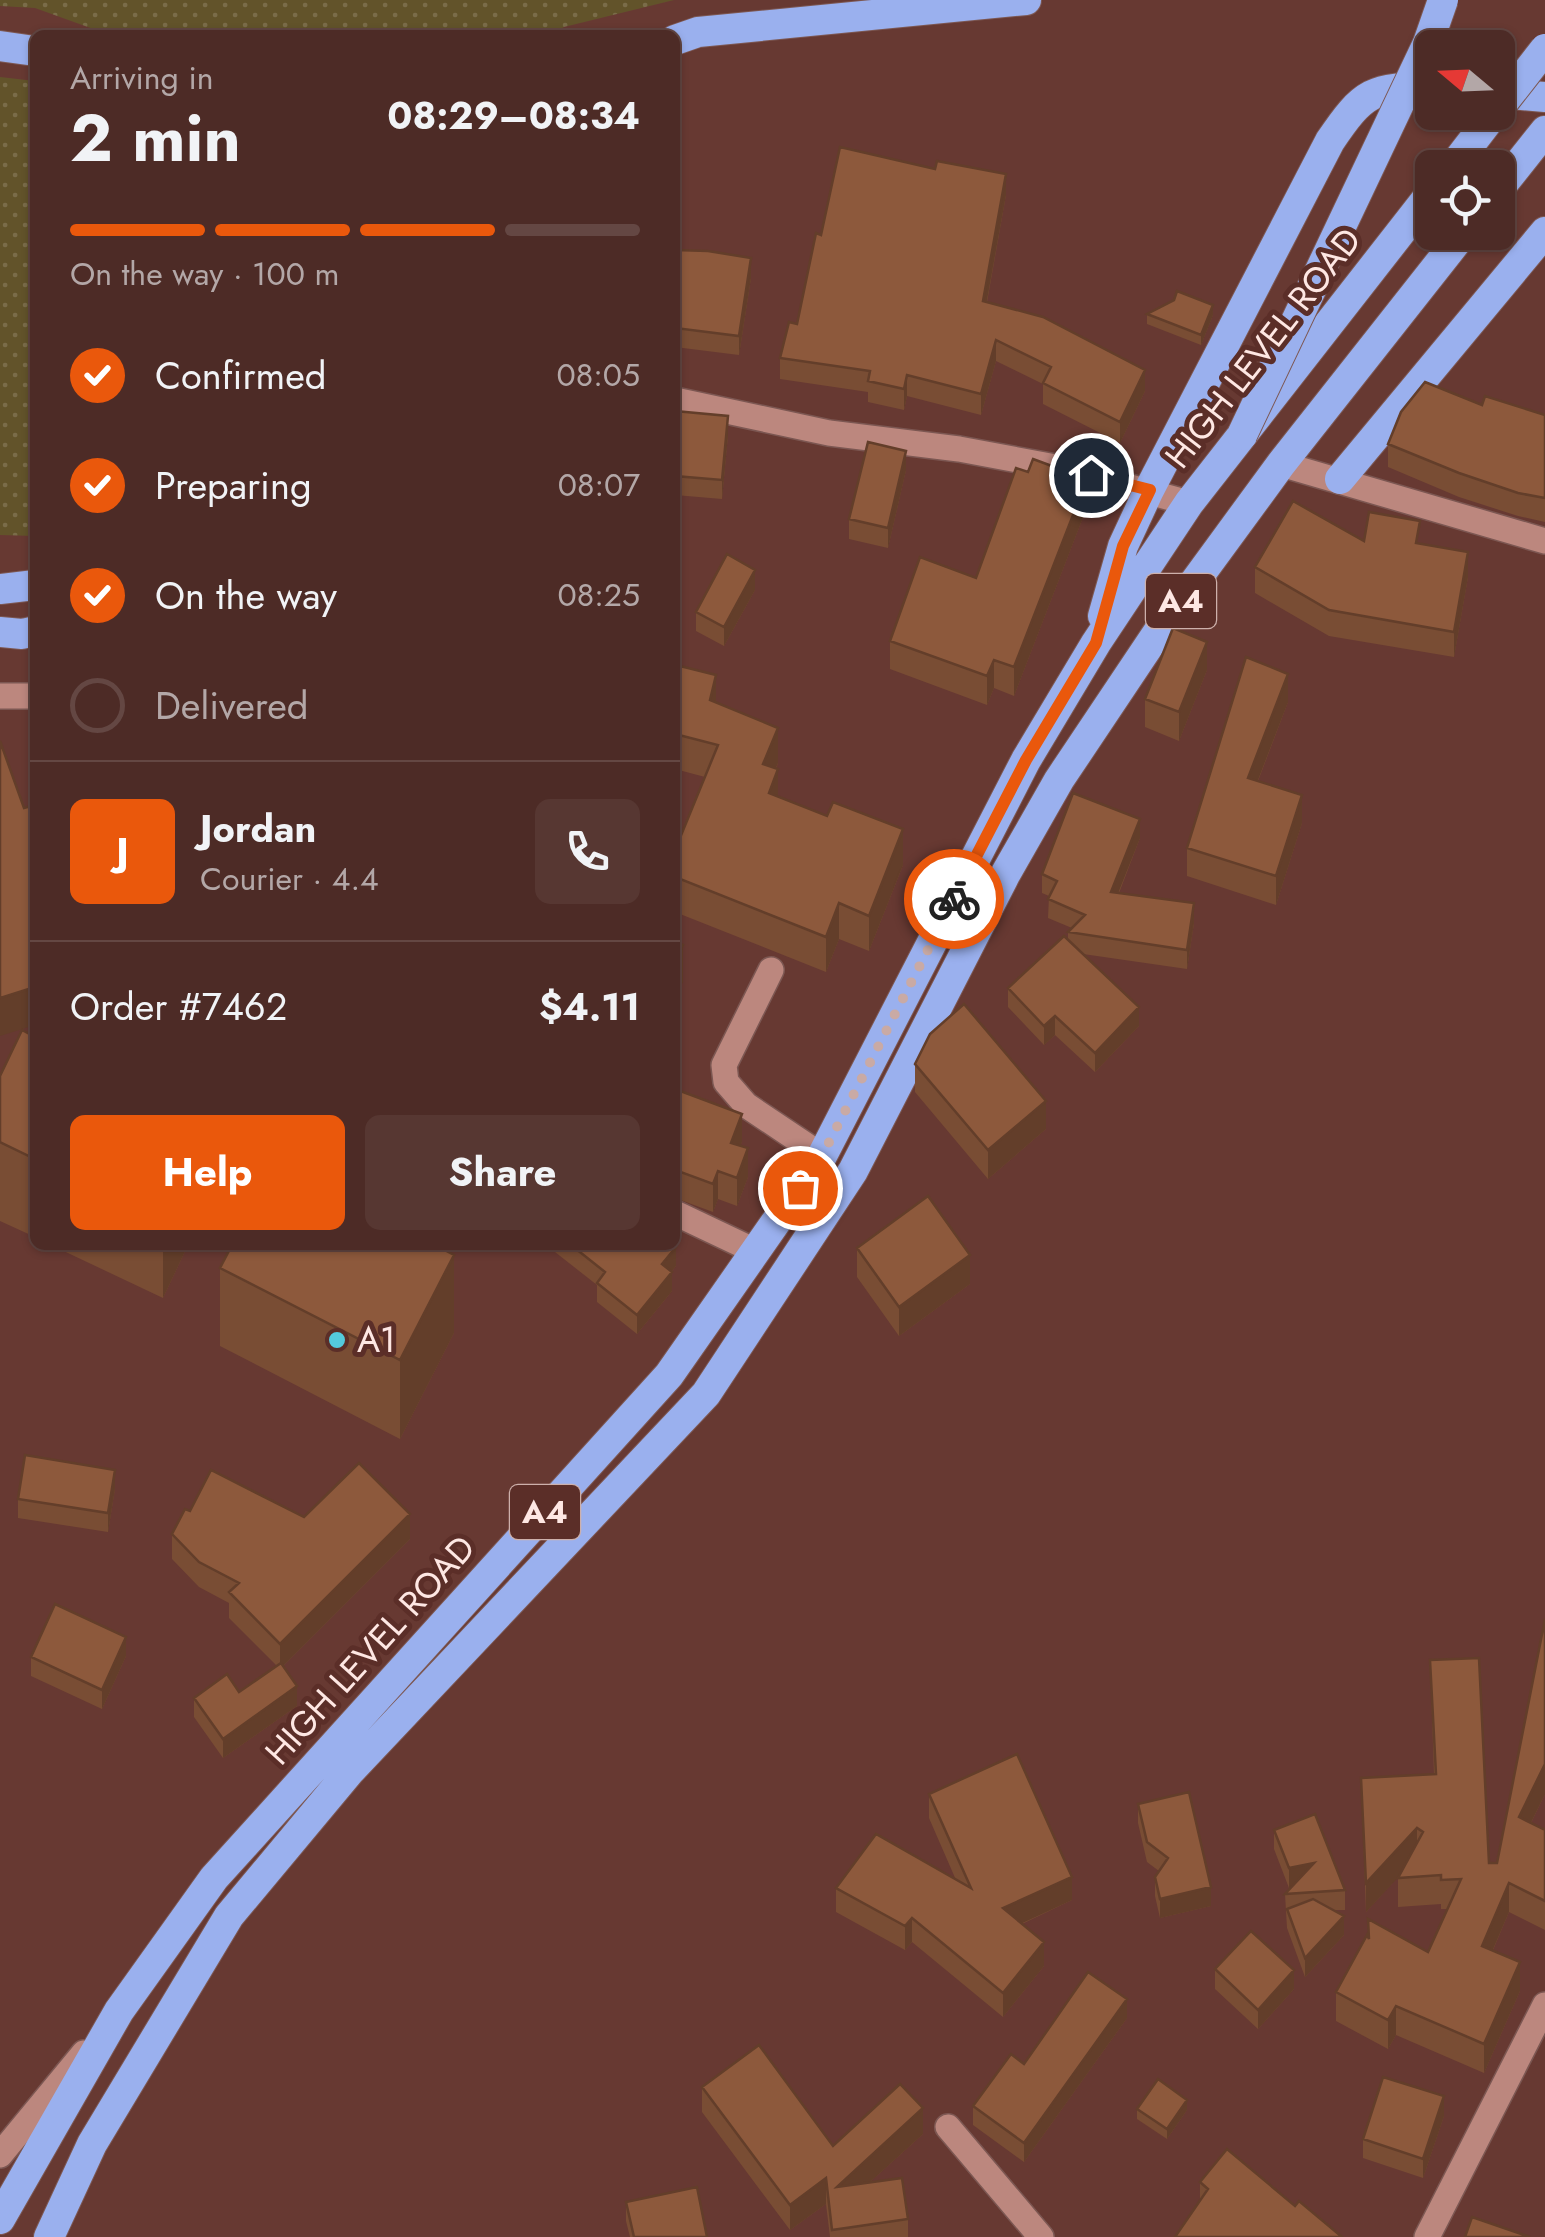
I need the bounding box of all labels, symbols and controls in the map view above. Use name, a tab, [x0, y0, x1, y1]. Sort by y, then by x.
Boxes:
north arrow	[1415, 30, 1515, 130]
map controls	[1415, 30, 1515, 250]
text: Arriving in	[70, 55, 214, 101]
text: 08:29–08:34	[387, 88, 640, 143]
text: 2 min	[70, 91, 241, 185]
button: locate	[1415, 150, 1515, 250]
street label: HIGH LEVEL ROAD	[1153, 217, 1373, 479]
text: On the way · 100 m	[70, 251, 339, 297]
icon: check	[70, 348, 125, 403]
text: Confirmed	[155, 348, 326, 403]
text: 08:05	[556, 352, 640, 398]
pin	[1049, 433, 1134, 518]
icon: home	[1064, 448, 1119, 503]
icon: check	[70, 458, 125, 513]
text: Preparing	[155, 458, 312, 513]
text: 08:07	[558, 462, 640, 508]
icon: check	[70, 568, 125, 623]
text: On the way	[155, 568, 337, 623]
text: 08:25	[557, 572, 640, 618]
road number: A4	[1146, 574, 1216, 628]
text: Delivered	[155, 678, 308, 733]
button: phone	[535, 799, 640, 904]
text: Jordan	[200, 801, 316, 856]
text: J	[116, 824, 129, 879]
courier	[904, 849, 1004, 949]
text: Courier · 4.4	[200, 856, 379, 902]
icon: bike	[927, 872, 982, 927]
text: Order #7462	[70, 979, 287, 1034]
text: $4.11	[539, 979, 640, 1034]
button: Help	[70, 1115, 345, 1230]
button: Share	[365, 1115, 640, 1230]
pin	[758, 1146, 843, 1231]
icon: bag	[773, 1161, 828, 1216]
place label: A1	[357, 1315, 396, 1365]
marker: A1	[326, 1329, 348, 1351]
road number: A4	[510, 1485, 580, 1539]
street label: HIGH LEVEL ROAD	[253, 1524, 487, 1776]

